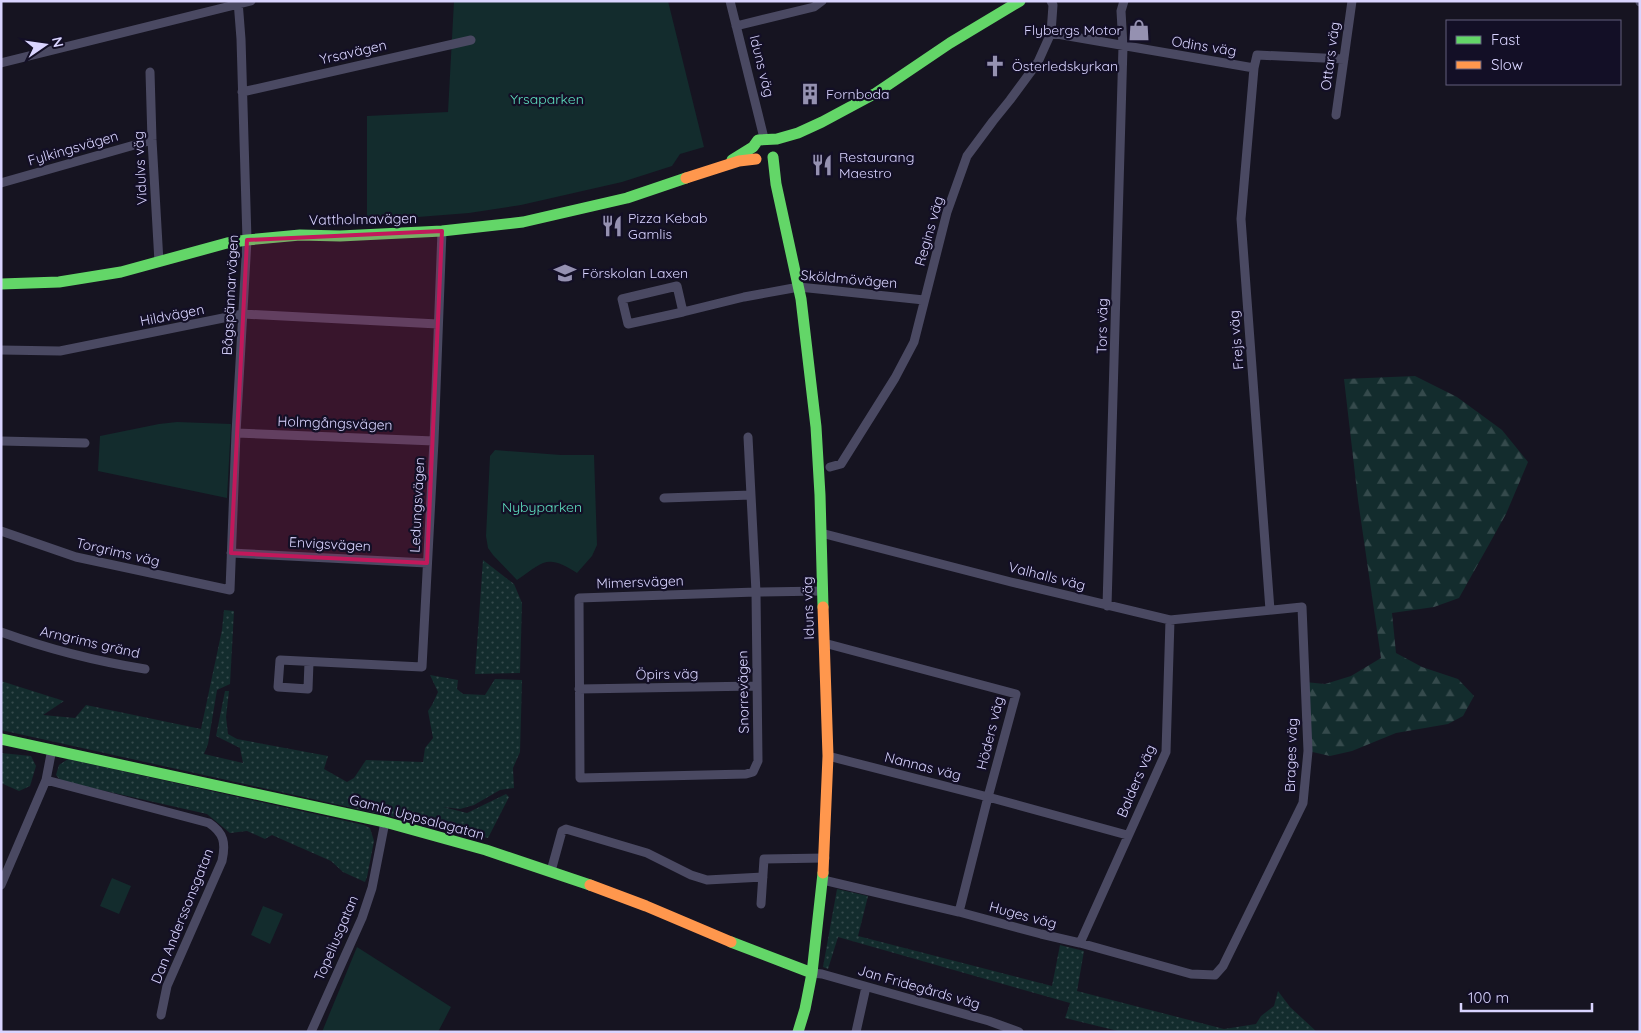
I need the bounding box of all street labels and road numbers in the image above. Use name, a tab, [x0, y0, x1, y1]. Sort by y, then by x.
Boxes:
street label: Ottars väg	[1316, 21, 1344, 91]
street label: Odins väg	[1170, 32, 1238, 60]
street label: Iduns väg	[746, 33, 778, 99]
street label: Yrsavägen	[318, 36, 388, 68]
street label: Fylkingsvägen	[26, 127, 120, 169]
street label: Vidulvs väg	[129, 130, 151, 206]
street label: Regins väg	[910, 194, 948, 268]
street label: Vattholmavägen	[309, 209, 417, 229]
street label: Bågspännarvägen	[218, 234, 242, 356]
street label: Sköldmövägen	[800, 266, 898, 292]
street label: Tors väg	[1093, 298, 1111, 354]
street label: Hildvägen	[138, 300, 206, 330]
street label: Frejs väg	[1224, 310, 1248, 370]
street label: Holmgångsvägen	[277, 412, 393, 434]
street label: Ledungsvägen	[406, 457, 428, 553]
street label: Envigsvägen	[289, 533, 371, 555]
street label: Torgrims väg	[74, 534, 162, 570]
street label: Valhalls väg	[1007, 558, 1087, 594]
street label: Mimersvägen	[596, 571, 684, 593]
street label: Iduns väg	[798, 576, 818, 640]
street label: Arngrims gränd	[38, 622, 142, 662]
street label: Snorrevägen	[733, 650, 753, 734]
street label: Öpirs väg	[636, 664, 698, 684]
street label: Höders väg	[972, 694, 1008, 772]
street label: Brages väg	[1281, 718, 1301, 792]
street label: Balders väg	[1113, 742, 1159, 820]
street label: Nannas väg	[883, 748, 963, 784]
street label: Gamla Uppsalagatan	[348, 790, 486, 844]
street label: Dan Anderssonsgatan	[147, 846, 217, 986]
street label: Topeliusgatan	[310, 893, 362, 983]
street label: Huges väg	[987, 897, 1059, 933]
street label: Jan Fridegårds väg	[856, 961, 982, 1013]

